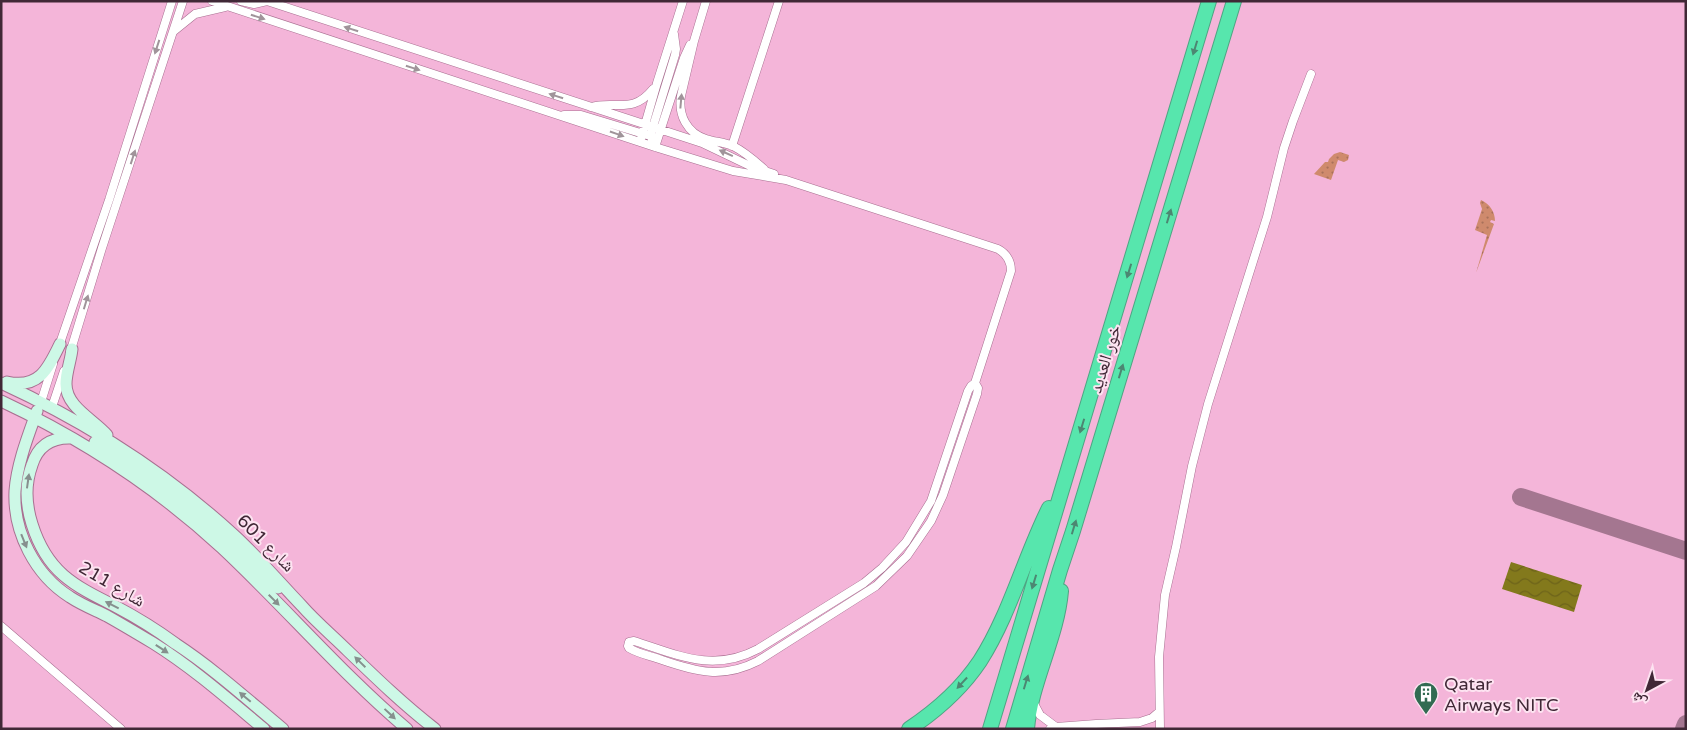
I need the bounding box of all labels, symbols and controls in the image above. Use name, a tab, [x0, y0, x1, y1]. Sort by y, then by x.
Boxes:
one-way arrow	[251, 13, 266, 21]
one-way arrow	[344, 25, 359, 32]
one-way arrow	[152, 40, 160, 55]
one-way arrow	[1191, 41, 1199, 56]
one-way arrow	[405, 64, 420, 72]
one-way arrow	[548, 92, 563, 100]
one-way arrow	[677, 92, 685, 108]
one-way arrow	[610, 130, 625, 138]
one-way arrow	[130, 149, 137, 164]
one-way arrow	[719, 149, 733, 157]
one-way arrow	[1165, 208, 1173, 223]
one-way arrow	[1124, 263, 1132, 278]
one-way arrow	[82, 294, 90, 309]
street label: خور العديد	[1084, 322, 1126, 396]
one-way arrow	[1117, 363, 1125, 378]
one-way arrow	[1077, 419, 1085, 434]
one-way arrow	[25, 473, 33, 489]
street label: شارع 601	[232, 509, 300, 577]
one-way arrow	[1071, 519, 1079, 534]
one-way arrow	[21, 534, 29, 548]
street label: شارع 211	[75, 556, 149, 612]
one-way arrow	[1029, 574, 1037, 589]
one-way arrow	[268, 593, 280, 605]
one-way arrow	[105, 601, 119, 609]
one-way arrow	[156, 645, 169, 654]
one-way arrow	[354, 656, 366, 668]
north arrow	[1622, 665, 1672, 715]
place label: Qatar Airways NITC	[1444, 673, 1558, 716]
one-way arrow	[1023, 674, 1031, 689]
one-way arrow	[956, 676, 968, 688]
building icon: Qatar Airways NITC	[1413, 681, 1439, 715]
text: ش	[1628, 688, 1650, 711]
one-way arrow	[239, 692, 252, 703]
one-way arrow	[383, 708, 395, 720]

